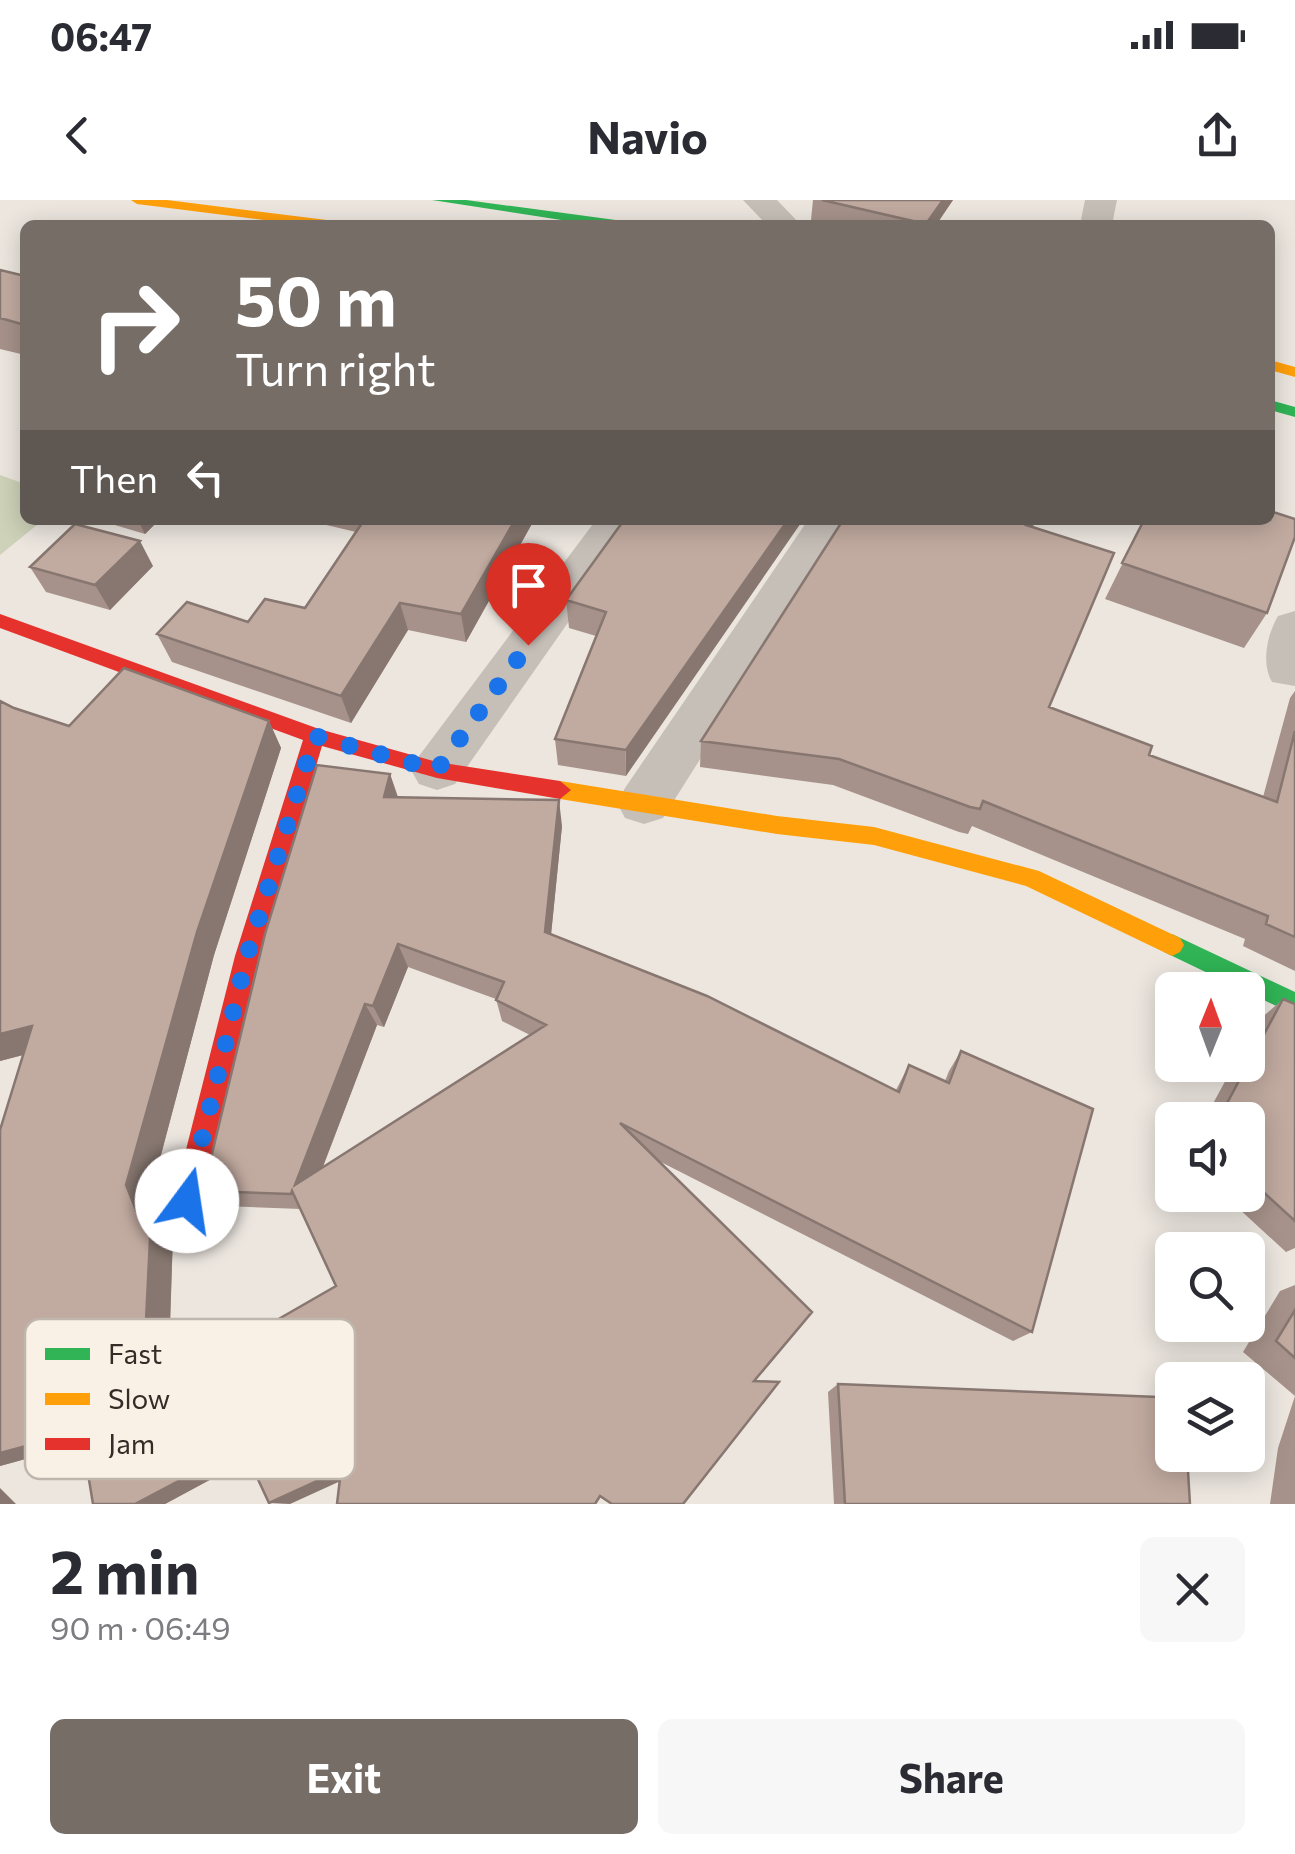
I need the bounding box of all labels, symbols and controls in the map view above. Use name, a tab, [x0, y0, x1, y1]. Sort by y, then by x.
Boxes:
text: 06:47	[50, 12, 152, 59]
icon: back	[50, 108, 105, 163]
text: Navio	[587, 108, 708, 163]
icon: share	[1190, 108, 1245, 163]
text: 50 m	[235, 255, 397, 340]
icon: right	[70, 260, 200, 390]
text: Turn right	[235, 340, 436, 395]
icon: left	[178, 450, 233, 505]
text: Then	[70, 454, 158, 501]
pin	[486, 543, 571, 646]
icon: arrive	[501, 558, 556, 613]
north arrow	[1155, 972, 1265, 1082]
map controls	[1155, 972, 1265, 1472]
button: sound	[1155, 1102, 1265, 1212]
position arrow	[135, 1149, 239, 1253]
button: search	[1155, 1232, 1265, 1342]
legend	[25, 1319, 355, 1479]
text: Fast	[108, 1336, 162, 1370]
button: layers	[1155, 1362, 1265, 1472]
text: Slow	[108, 1381, 170, 1415]
text: Jam	[108, 1426, 155, 1460]
text: 2 min	[50, 1533, 199, 1606]
button: close	[1140, 1537, 1245, 1642]
text: 90 m · 06:49	[50, 1607, 231, 1647]
button: Exit	[50, 1719, 638, 1834]
button: Share	[658, 1719, 1245, 1834]

